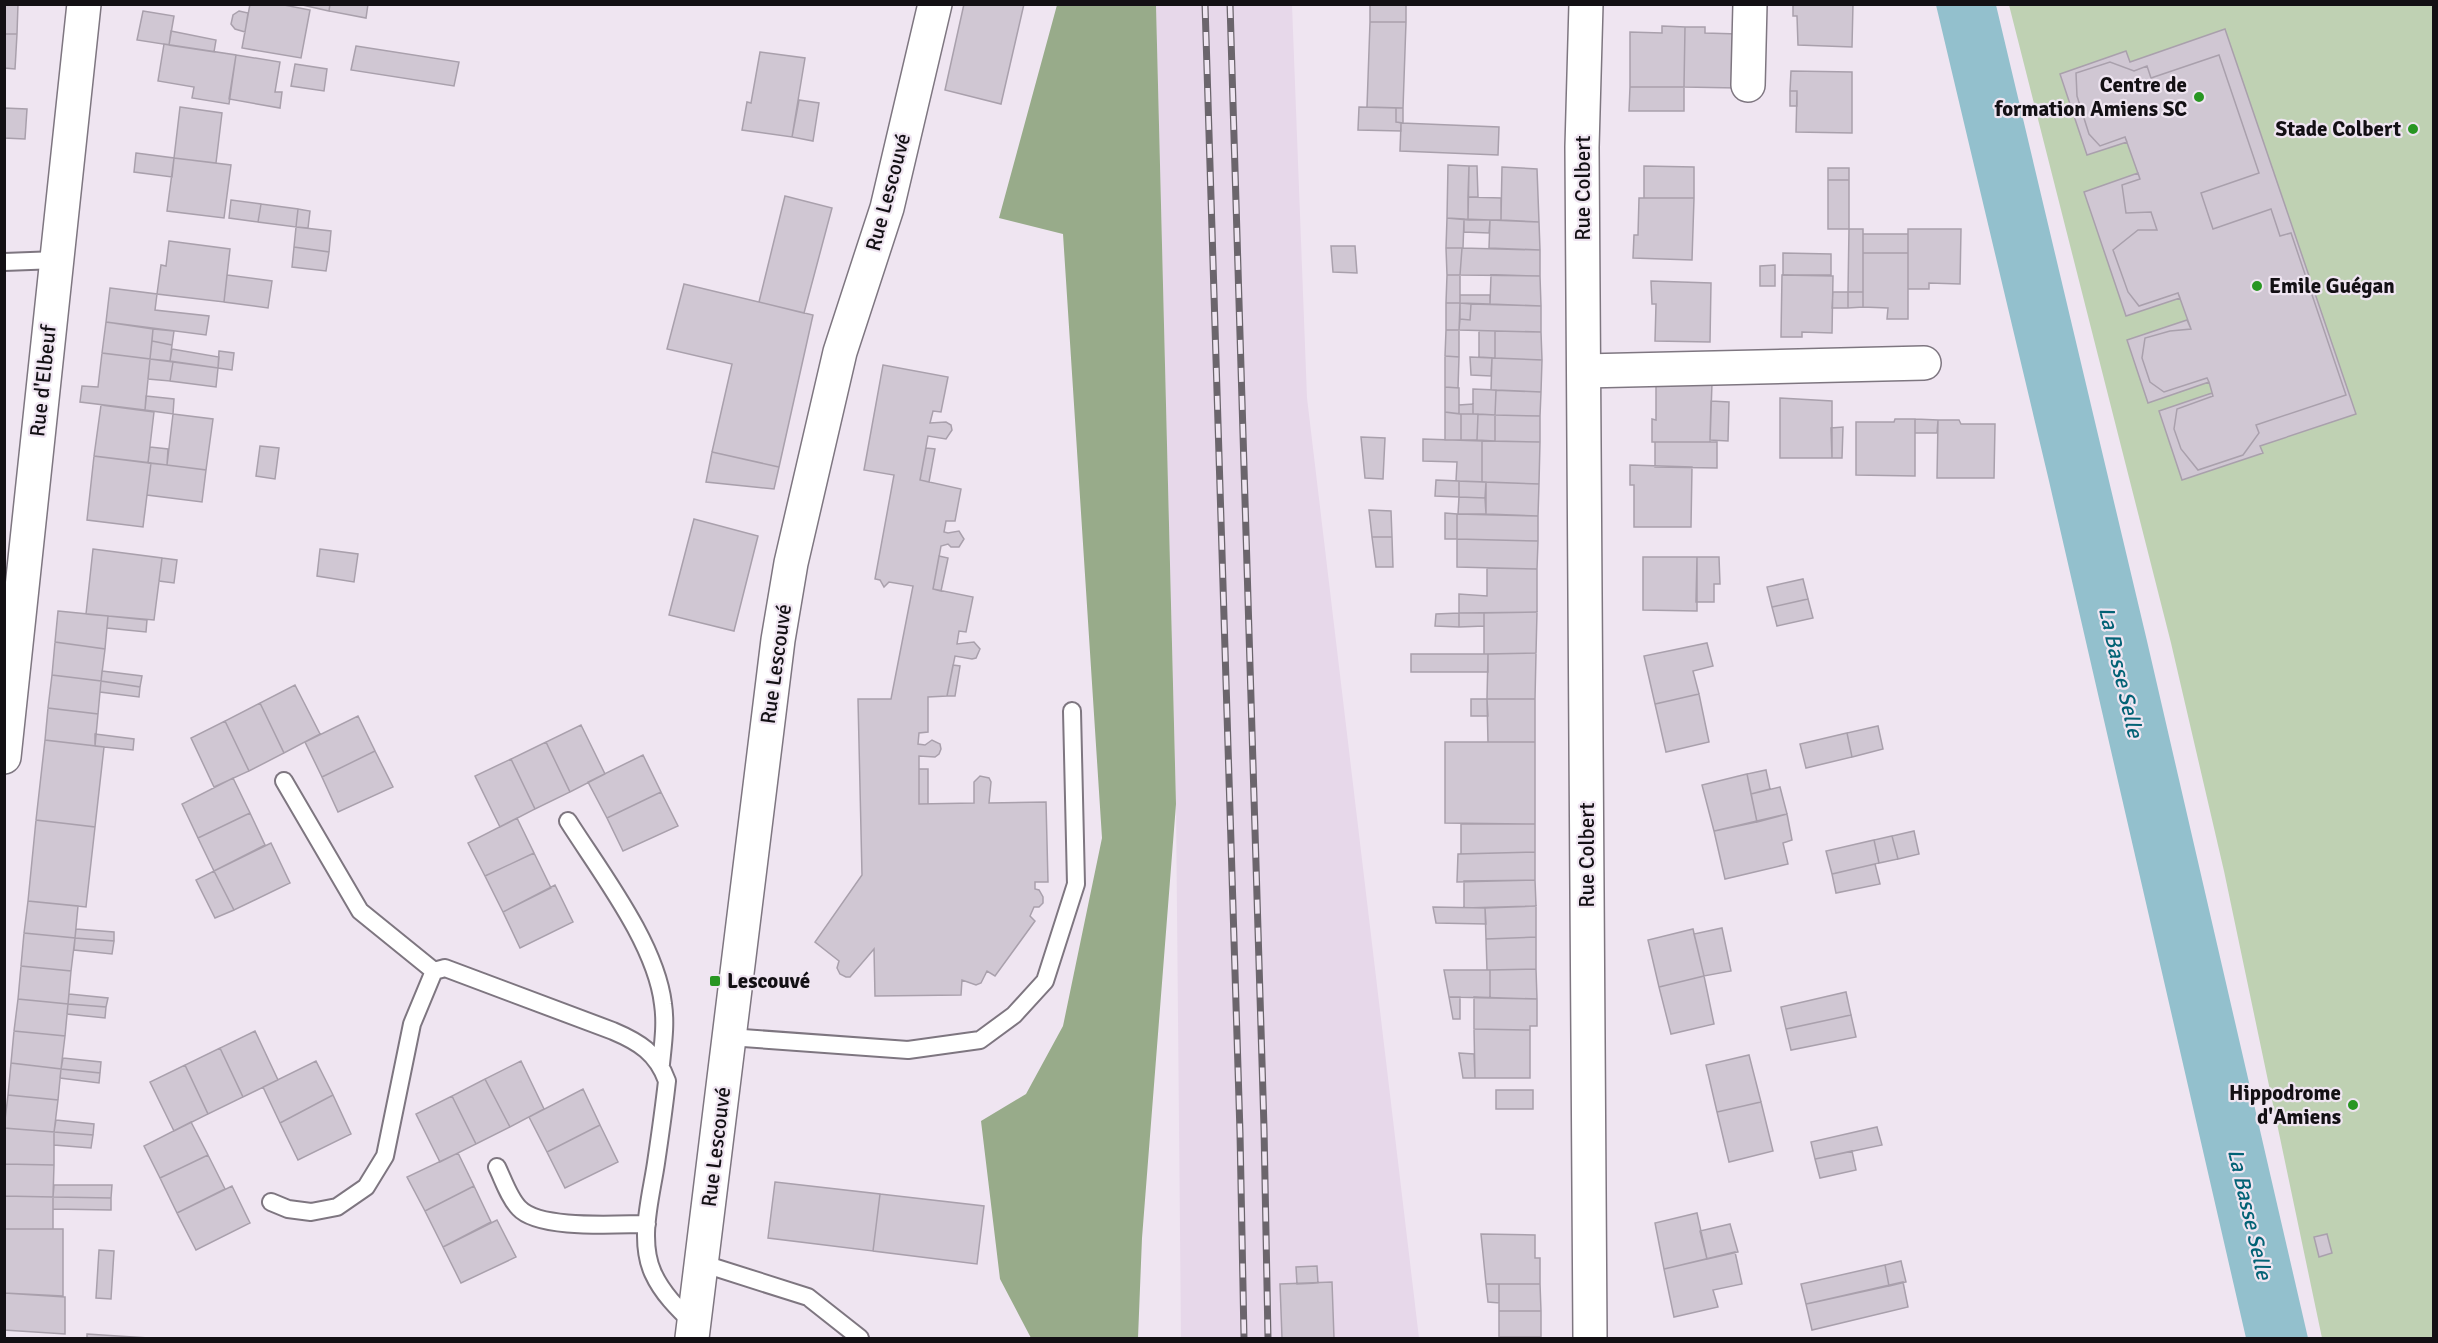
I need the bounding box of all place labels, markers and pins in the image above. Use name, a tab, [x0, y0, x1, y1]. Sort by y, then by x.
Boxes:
place label: Centre de formation Amiens SC	[1994, 72, 2187, 122]
marker: Centre de formation Amiens SC	[2192, 90, 2206, 104]
place label: Stade Colbert	[2276, 116, 2401, 142]
marker: Stade Colbert	[2406, 122, 2420, 136]
place label: Emile Guégan	[2269, 273, 2395, 299]
marker: Emile Guégan	[2250, 279, 2264, 293]
place label: Lescouvé	[727, 968, 810, 994]
marker: Lescouvé	[708, 974, 722, 988]
place label: Hippodrome d'Amiens	[2229, 1080, 2341, 1130]
marker: Hippodrome d'Amiens	[2346, 1098, 2360, 1112]

